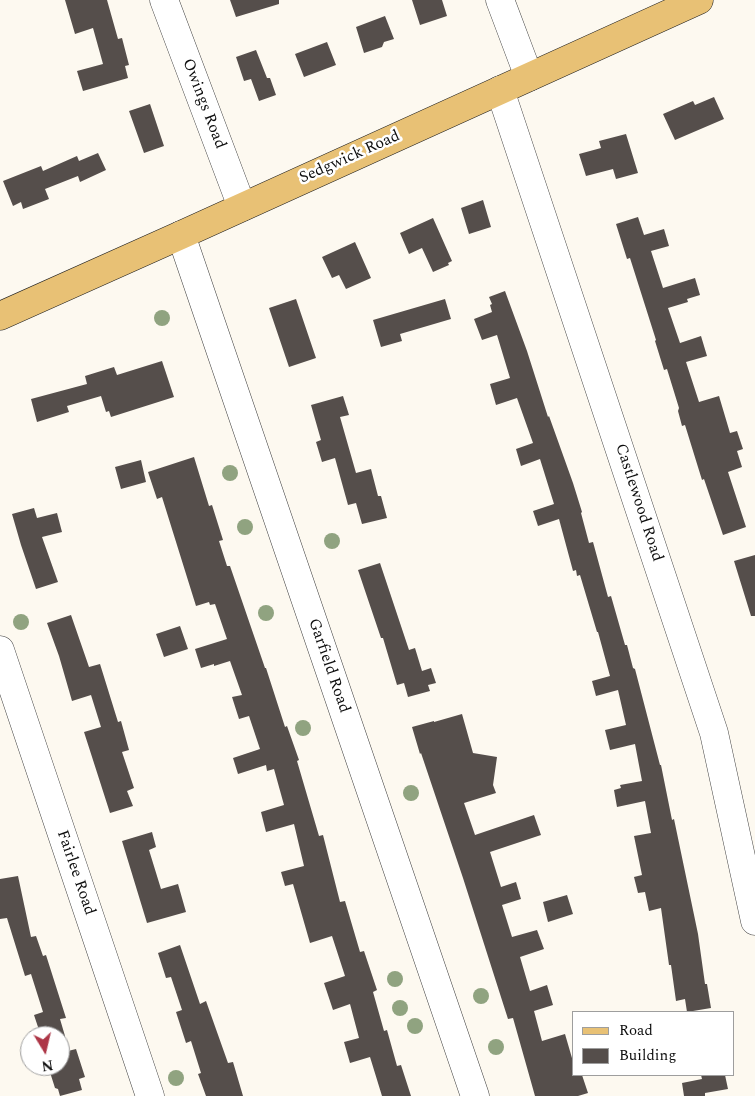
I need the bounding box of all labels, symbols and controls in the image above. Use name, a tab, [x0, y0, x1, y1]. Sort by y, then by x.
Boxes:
street label: Owings Road	[177, 56, 229, 152]
street label: Sedgwick Road	[297, 127, 403, 189]
street label: Castlewood Road	[610, 442, 666, 564]
street label: Garfield Road	[303, 616, 353, 716]
street label: Fairlee Road	[51, 828, 99, 918]
legend	[572, 1011, 735, 1076]
text: Road	[619, 1019, 653, 1042]
north arrow	[20, 1026, 70, 1076]
text: Building	[619, 1044, 676, 1067]
text: N	[40, 1054, 55, 1077]

